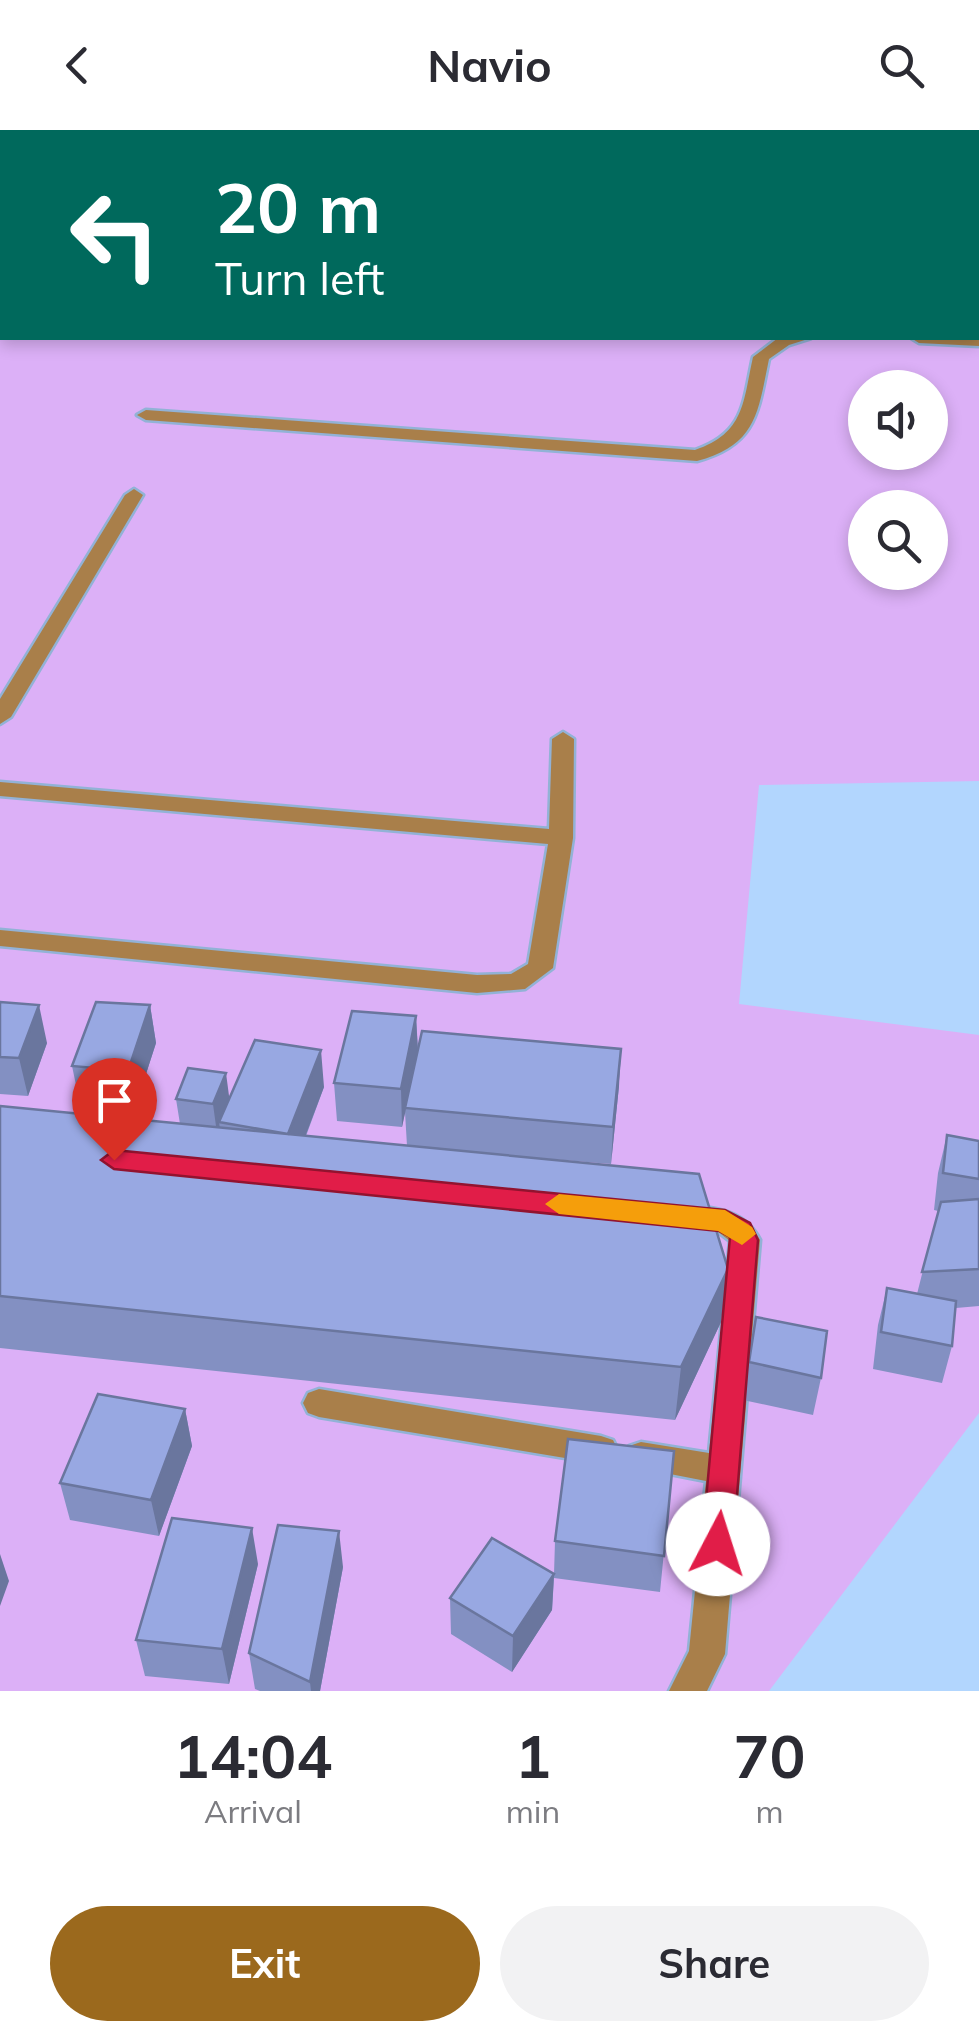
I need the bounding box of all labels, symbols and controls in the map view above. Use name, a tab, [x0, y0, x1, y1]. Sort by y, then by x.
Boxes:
text: Navio	[427, 37, 552, 93]
icon: back	[50, 38, 105, 93]
icon: search	[874, 38, 929, 93]
text: 20 m	[215, 163, 381, 251]
icon: left	[50, 170, 180, 300]
text: Turn left	[215, 250, 384, 306]
map controls	[848, 370, 948, 590]
button: sound	[848, 370, 948, 470]
button: search	[848, 490, 948, 590]
pin	[72, 1058, 157, 1161]
icon: arrive	[87, 1073, 142, 1128]
position arrow	[666, 1492, 770, 1596]
text: 14:04	[173, 1718, 332, 1793]
text: 1	[515, 1718, 551, 1793]
text: 70	[734, 1718, 806, 1793]
text: Arrival	[204, 1791, 302, 1831]
text: min	[506, 1791, 560, 1831]
text: m	[756, 1791, 784, 1831]
button: Exit	[50, 1906, 480, 2021]
button: Share	[500, 1906, 929, 2021]

